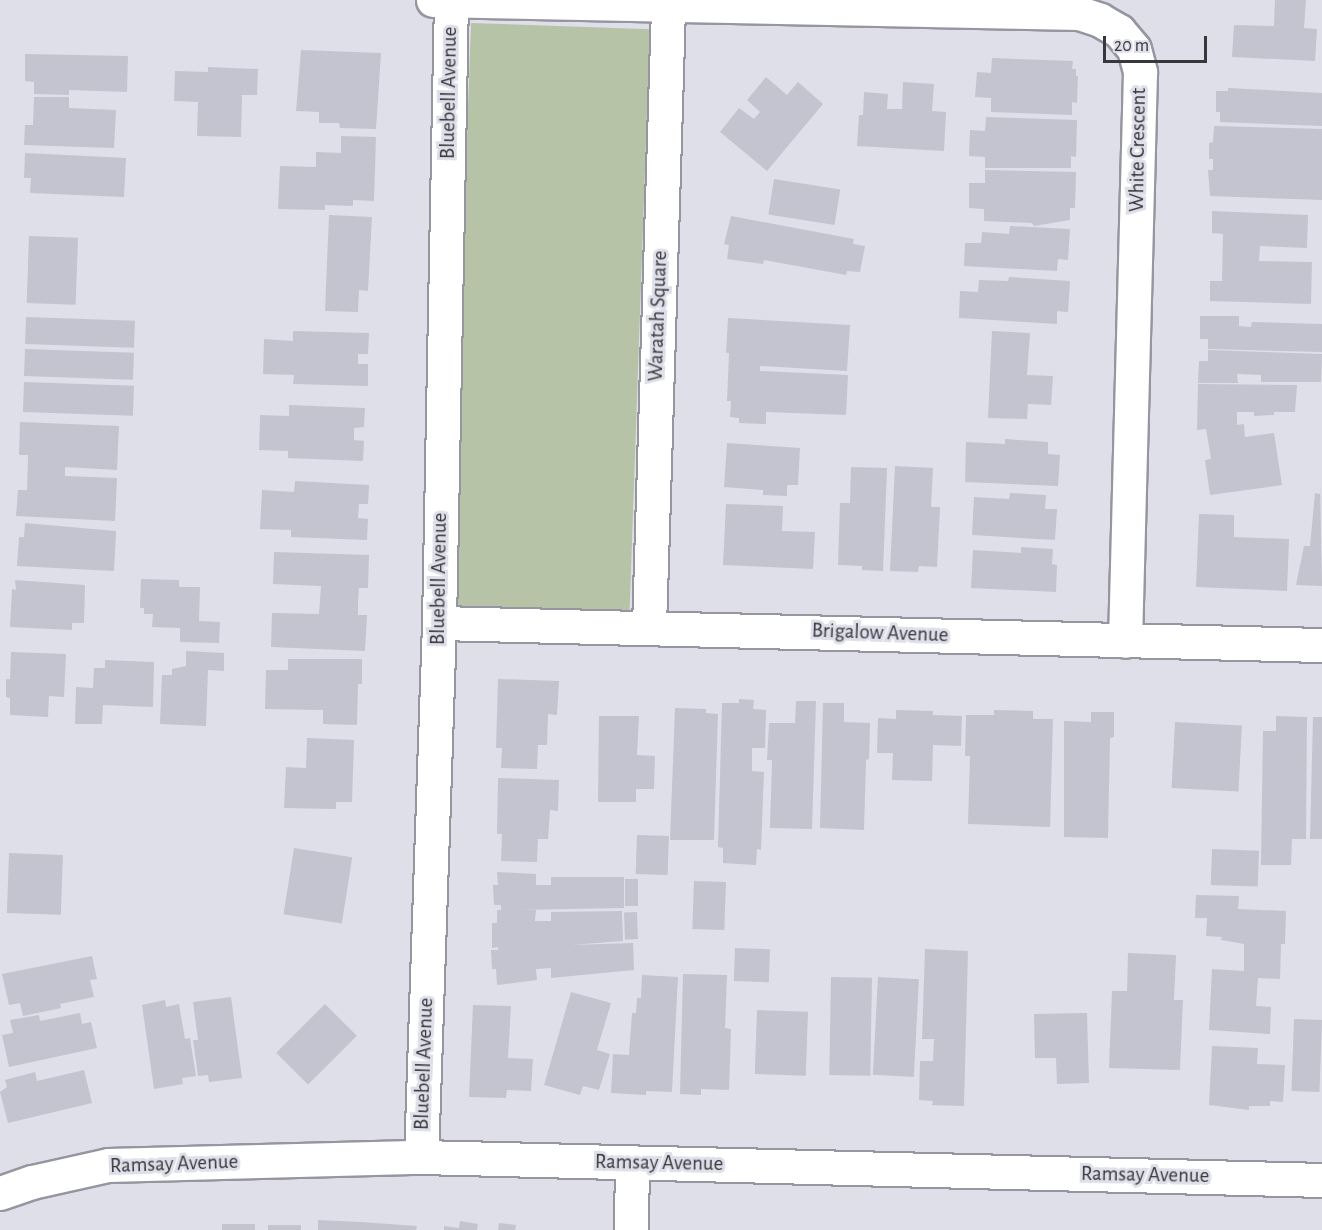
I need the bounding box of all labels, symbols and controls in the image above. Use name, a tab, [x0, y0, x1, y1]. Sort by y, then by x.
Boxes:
scale bar	[1106, 24, 1210, 62]
street label: Bluebell Avenue	[435, 27, 463, 159]
text: 20 m	[1114, 37, 1149, 55]
street label: White Crescent	[1124, 88, 1152, 212]
street label: Waratah Square	[643, 250, 673, 382]
street label: Bluebell Avenue	[425, 513, 453, 645]
street label: Brigalow Avenue	[811, 618, 949, 648]
street label: Bluebell Avenue	[409, 997, 439, 1131]
street label: Ramsay Avenue	[109, 1149, 239, 1179]
street label: Ramsay Avenue	[595, 1149, 723, 1177]
street label: Ramsay Avenue	[1081, 1161, 1209, 1189]

